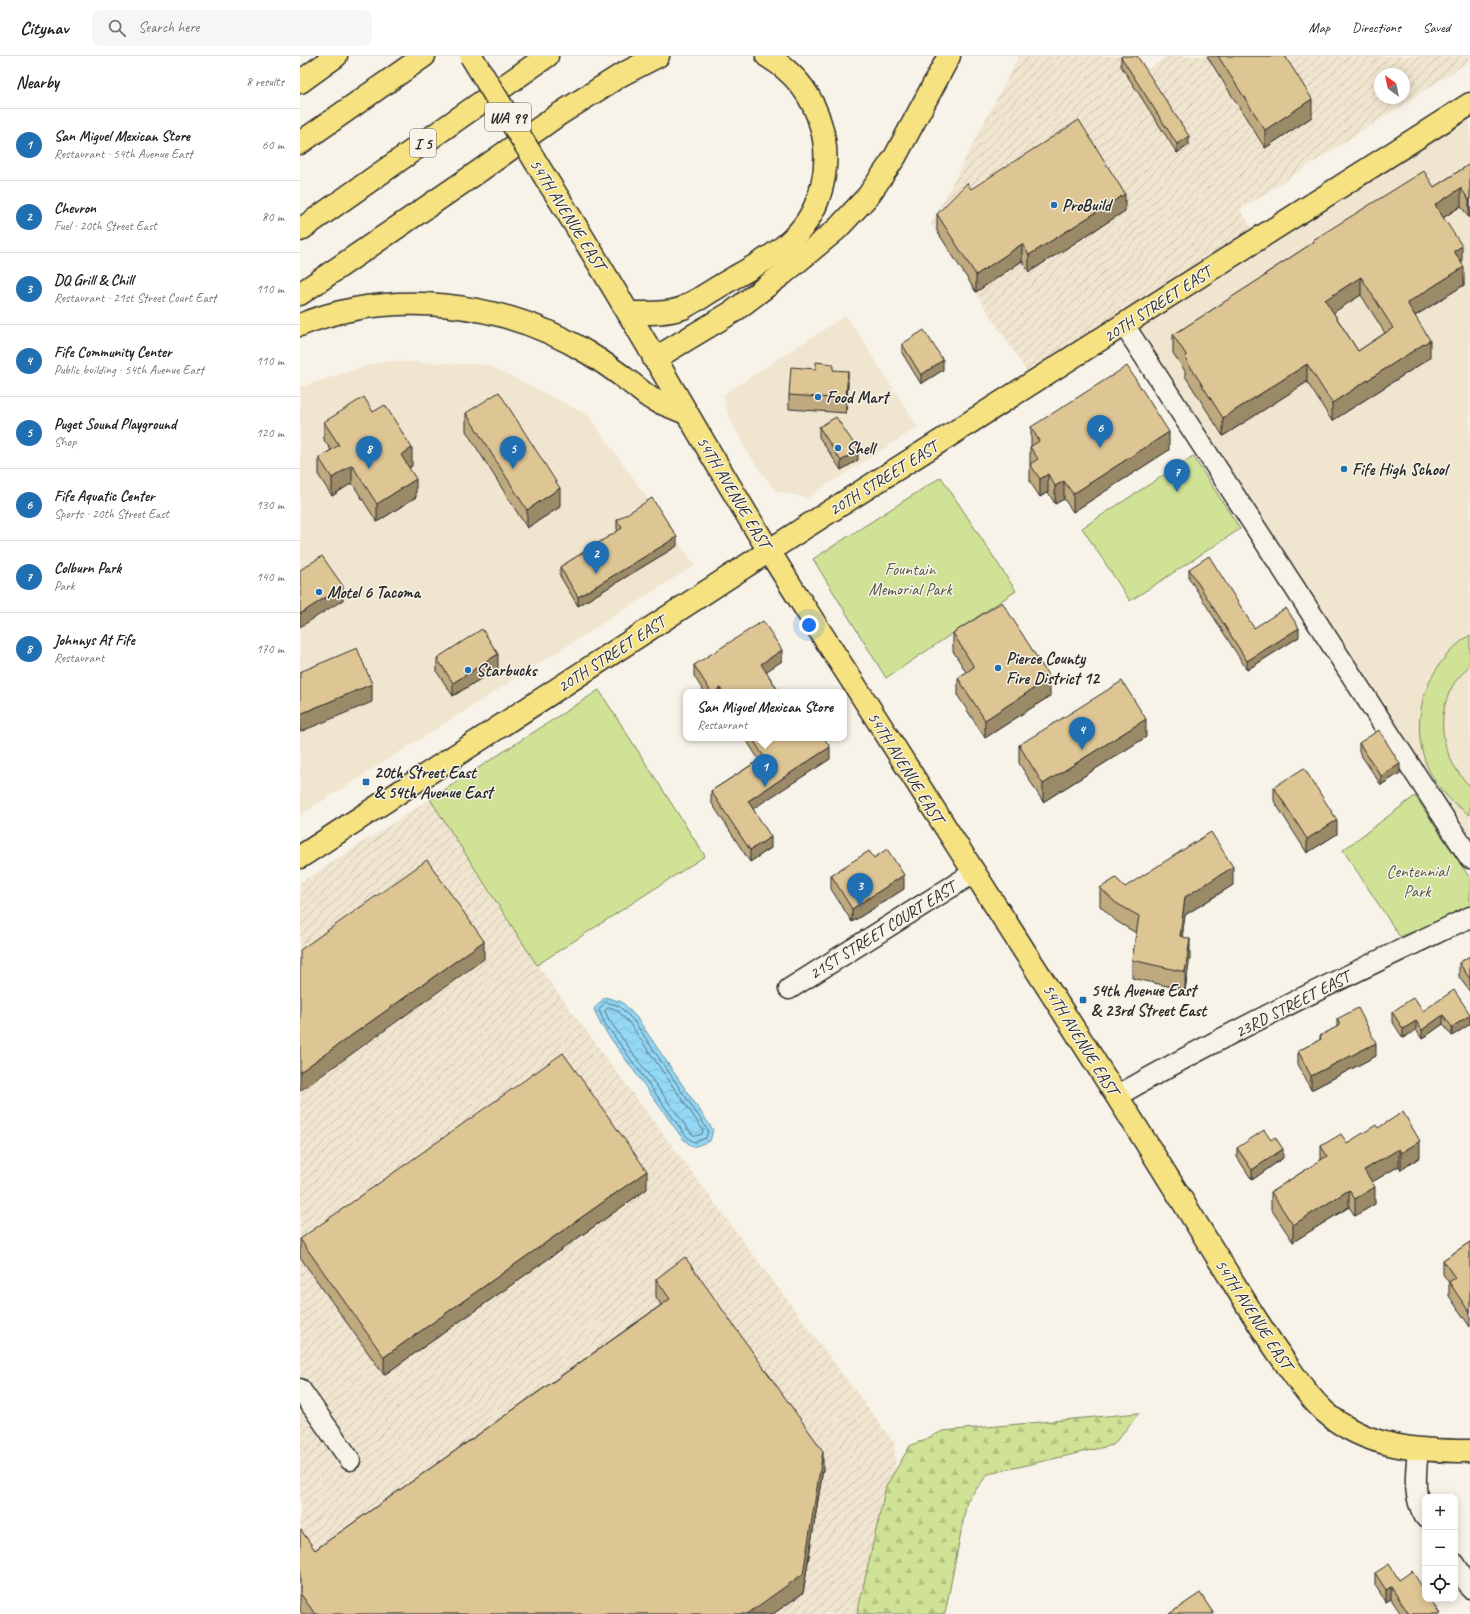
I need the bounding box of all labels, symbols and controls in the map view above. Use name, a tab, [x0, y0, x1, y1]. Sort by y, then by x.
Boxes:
search box	[92, 10, 372, 46]
text: Citynav	[20, 16, 68, 40]
icon: search	[106, 17, 128, 39]
text: Search here	[138, 18, 199, 37]
text: Map	[1309, 19, 1330, 36]
text: Directions	[1352, 19, 1401, 36]
text: Saved	[1423, 19, 1450, 36]
north arrow	[1374, 68, 1410, 104]
text: Nearby	[16, 72, 59, 93]
text: 8 results	[246, 74, 284, 90]
road number: WA 99	[485, 103, 531, 131]
text: San Miguel Mexican Store	[54, 127, 190, 146]
road number: I 5	[410, 129, 436, 157]
text: 1	[26, 137, 32, 153]
text: 60 m	[262, 137, 284, 153]
text: Restaurant · 54th Avenue East	[54, 146, 193, 162]
street label: 54TH AVENUE EAST	[525, 155, 612, 277]
place label: ProBuild	[1062, 195, 1114, 216]
text: Chevron	[54, 199, 96, 218]
marker: ProBuild	[1049, 200, 1059, 210]
text: 2	[26, 209, 32, 225]
text: 80 m	[262, 209, 284, 225]
text: Fuel · 20th Street East	[54, 218, 157, 234]
street label: 20TH STREET EAST	[1099, 259, 1219, 347]
text: DQ Grill & Chill	[54, 271, 133, 290]
text: 3	[26, 281, 32, 297]
text: 110 m	[256, 281, 284, 297]
text: Restaurant · 21st Street Court East	[54, 290, 216, 306]
text: Fife Community Center	[54, 343, 171, 362]
text: 4	[26, 353, 32, 369]
text: 110 m	[256, 353, 284, 369]
text: Public building · 54th Avenue East	[54, 362, 204, 378]
place label: Food Mart	[826, 387, 890, 408]
marker: Food Mart	[813, 392, 823, 402]
text: Puget Sound Playground	[54, 415, 176, 434]
pin: 6	[1087, 415, 1113, 448]
text: 5	[26, 425, 32, 441]
text: 120 m	[256, 425, 284, 441]
street label: 54TH AVENUE EAST	[692, 432, 777, 556]
text: Shop	[54, 434, 76, 450]
street label: 20TH STREET EAST	[825, 434, 945, 520]
pin: 8	[356, 436, 382, 469]
pin: 5	[500, 436, 526, 469]
place label: Shell	[846, 438, 877, 459]
marker: Shell	[833, 443, 843, 453]
pin: 7	[1164, 459, 1190, 492]
place label: Fife High School	[1352, 459, 1450, 480]
marker: Fife High School	[1339, 464, 1349, 474]
text: Fife Aquatic Center	[54, 487, 154, 506]
text: 6	[26, 497, 32, 513]
text: 130 m	[256, 497, 284, 513]
text: Sports · 20th Street East	[54, 506, 169, 522]
pin: 2	[583, 541, 609, 574]
text: Colburn Park	[54, 559, 121, 578]
park label: Fountain Memorial Park	[868, 559, 953, 600]
text: 7	[26, 569, 32, 585]
text: 140 m	[256, 569, 284, 585]
text: Park	[54, 578, 75, 594]
place label: Motel 6 Tacoma	[327, 582, 422, 603]
marker: Motel 6 Tacoma	[314, 587, 324, 597]
street label: 20TH STREET EAST	[553, 609, 673, 697]
your location	[799, 615, 819, 635]
text: Johnnys At Fife	[54, 631, 135, 650]
text: 8	[26, 641, 32, 657]
text: 170 m	[256, 641, 284, 657]
place label: Pierce County Fire District 12	[1006, 648, 1100, 689]
text: Restaurant	[54, 650, 104, 666]
place label: Starbucks	[476, 660, 538, 681]
marker: Pierce County Fire District 12	[993, 663, 1003, 673]
marker: Starbucks	[463, 665, 473, 675]
popup	[683, 689, 847, 741]
text: San Miguel Mexican Store	[697, 698, 833, 717]
street label: 54TH AVENUE EAST	[863, 708, 950, 830]
text: Restaurant	[697, 717, 747, 733]
pin: 4	[1069, 717, 1095, 750]
pin: 1	[752, 754, 778, 787]
place label: 20th Street East & 54th Avenue East	[374, 762, 495, 803]
marker: 20th Street East & 54th Avenue East	[361, 777, 371, 787]
park label: Centennial Park	[1386, 861, 1451, 902]
pin: 3	[847, 873, 873, 906]
street label: 21ST STREET COURT EAST	[805, 875, 963, 984]
street label: 23RD STREET EAST	[1231, 965, 1357, 1042]
street label: 54TH AVENUE EAST	[1038, 980, 1125, 1102]
place label: 54th Avenue East & 23rd Street East	[1091, 980, 1208, 1021]
marker: 54th Avenue East & 23rd Street East	[1078, 995, 1088, 1005]
street label: 54TH AVENUE EAST	[1210, 1255, 1299, 1377]
map controls	[1422, 1494, 1458, 1602]
button: +	[1422, 1494, 1458, 1530]
button: −	[1422, 1530, 1458, 1566]
button: locate	[1422, 1566, 1458, 1602]

